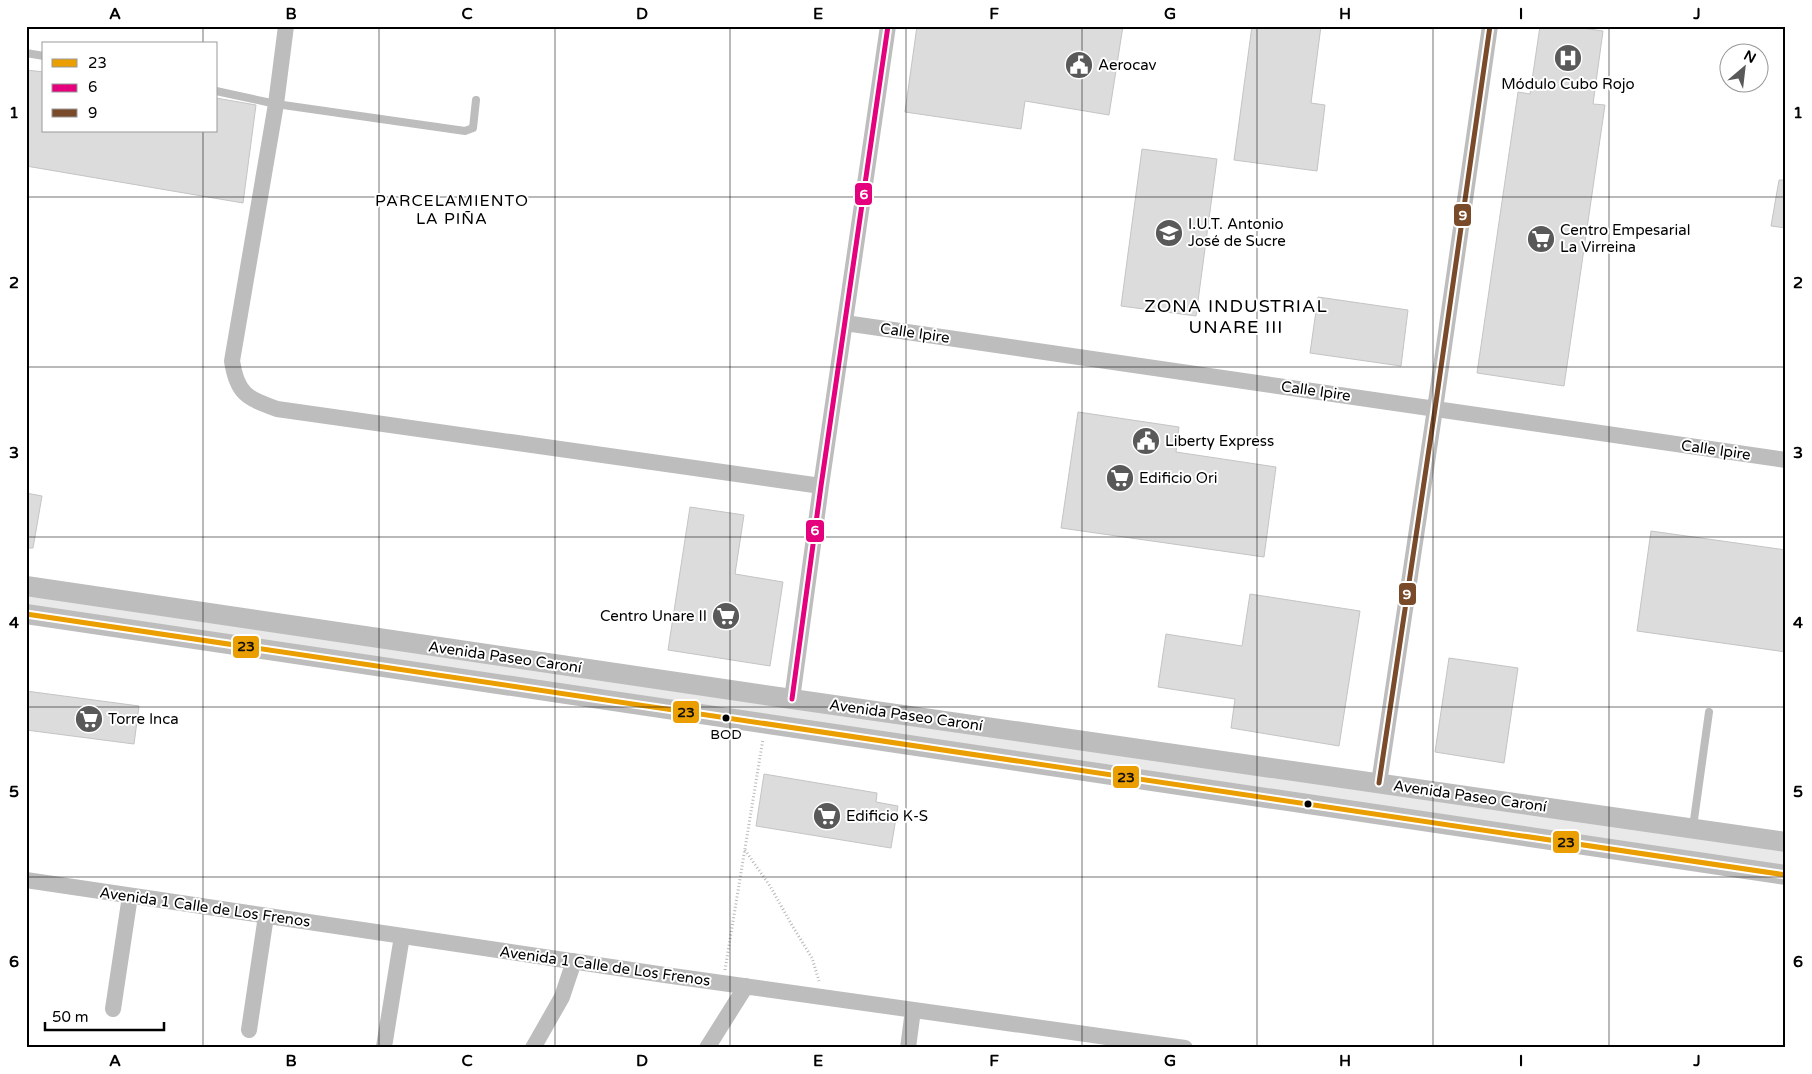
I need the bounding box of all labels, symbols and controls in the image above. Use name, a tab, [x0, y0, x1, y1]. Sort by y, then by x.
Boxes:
text: A	[109, 4, 121, 24]
text: B	[285, 4, 297, 24]
text: C	[461, 4, 473, 24]
text: D	[636, 4, 648, 24]
text: E	[813, 4, 823, 24]
text: F	[989, 4, 999, 24]
text: G	[1164, 4, 1176, 24]
text: H	[1339, 4, 1351, 24]
text: I	[1519, 4, 1523, 24]
text: J	[1692, 4, 1701, 24]
legend	[42, 42, 218, 132]
north arrow	[1720, 42, 1770, 92]
hospital icon: Módulo Cubo Rojo	[1553, 43, 1583, 73]
text: N	[1741, 47, 1759, 67]
public building icon: Aerocav	[1064, 50, 1094, 80]
text: 23	[88, 54, 107, 72]
place label: Aerocav	[1098, 56, 1156, 74]
place label: Módulo Cubo Rojo	[1501, 75, 1635, 93]
text: 6	[88, 78, 97, 96]
text: 1	[9, 103, 19, 123]
text: 1	[1793, 103, 1803, 123]
text: 9	[88, 104, 97, 122]
line badge: 6	[854, 182, 873, 206]
text: 6	[860, 186, 869, 203]
district label: PARCELAMIENTO LA PIÑA	[375, 191, 529, 229]
line badge: 9	[1453, 203, 1472, 227]
text: 9	[1459, 207, 1468, 224]
place label: I.U.T. Antonio José de Sucre	[1188, 215, 1286, 250]
school or university icon: I.U.T. Antonio José de Sucre	[1154, 218, 1184, 248]
place label: Centro Empesarial La Virreina	[1560, 221, 1690, 256]
supermarket icon: Centro Empesarial La Virreina	[1526, 224, 1556, 254]
text: 2	[9, 273, 19, 293]
text: 2	[1793, 273, 1803, 293]
district label: ZONA INDUSTRIAL UNARE III	[1144, 295, 1328, 338]
street label: Calle Ipire	[879, 319, 951, 347]
street label: Calle Ipire	[1280, 377, 1352, 405]
public building icon: Liberty Express	[1131, 426, 1161, 456]
place label: Liberty Express	[1165, 432, 1274, 450]
street label: Calle Ipire	[1680, 436, 1752, 464]
text: 3	[9, 443, 19, 463]
text: 3	[1793, 443, 1803, 463]
supermarket icon: Edificio Ori	[1105, 463, 1135, 493]
place label: Edificio Ori	[1139, 469, 1217, 487]
line badge: 6	[805, 519, 825, 543]
text: 6	[811, 522, 820, 539]
line badge: 9	[1398, 582, 1417, 606]
text: 9	[1403, 586, 1412, 603]
supermarket icon: Centro Unare II	[711, 601, 741, 631]
place label: Centro Unare II	[600, 607, 707, 625]
text: 4	[9, 613, 19, 633]
text: 4	[1793, 613, 1803, 633]
line badge: 23	[232, 635, 260, 659]
street label: Avenida Paseo Caroní	[427, 637, 583, 677]
text: 23	[237, 638, 255, 655]
street label: Avenida Paseo Caroní	[828, 695, 984, 735]
line badge: 23	[672, 700, 700, 724]
supermarket icon: Torre Inca	[74, 704, 104, 734]
text: 23	[677, 704, 695, 721]
place label: Torre Inca	[108, 710, 179, 728]
marker: BOD	[721, 713, 731, 723]
place label: BOD	[710, 726, 742, 743]
line badge: 23	[1112, 765, 1140, 789]
text: 23	[1117, 769, 1135, 786]
street label: Avenida Paseo Caroní	[1392, 776, 1548, 816]
text: 5	[9, 782, 19, 802]
text: 5	[1793, 782, 1803, 802]
unlabelled marker	[1303, 799, 1313, 809]
supermarket icon: Edificio K-S	[812, 801, 842, 831]
place label: Edificio K-S	[846, 807, 928, 825]
line badge: 23	[1552, 830, 1580, 854]
text: 23	[1557, 834, 1575, 851]
street label: Avenida 1 Calle de Los Frenos	[98, 883, 312, 931]
street label: Avenida 1 Calle de Los Frenos	[498, 942, 712, 990]
text: 6	[9, 952, 19, 972]
text: 6	[1793, 952, 1803, 972]
scale bar	[45, 999, 164, 1031]
text: 50 m	[52, 1008, 89, 1026]
text: A	[109, 1051, 121, 1071]
text: B	[285, 1051, 297, 1071]
text: C	[461, 1051, 473, 1071]
text: D	[636, 1051, 648, 1071]
text: E	[813, 1051, 823, 1071]
text: F	[989, 1051, 999, 1071]
text: G	[1164, 1051, 1176, 1071]
text: H	[1339, 1051, 1351, 1071]
text: I	[1519, 1051, 1523, 1071]
text: J	[1692, 1051, 1701, 1071]

